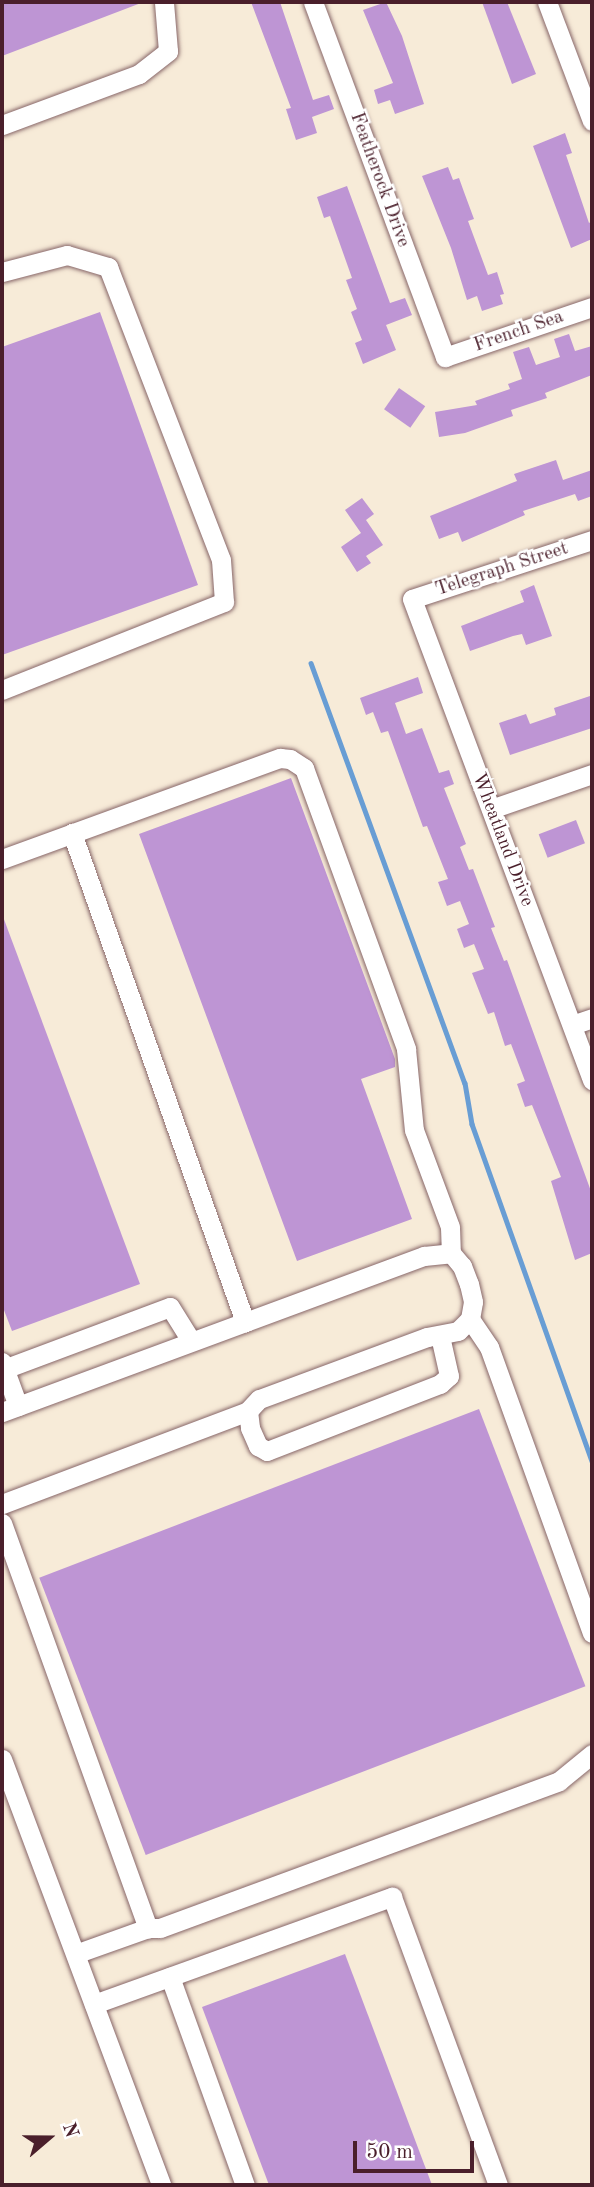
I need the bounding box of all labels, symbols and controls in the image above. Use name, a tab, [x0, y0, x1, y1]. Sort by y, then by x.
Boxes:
street label: Featherock Drive	[344, 110, 414, 250]
street label: French Sea	[471, 306, 567, 358]
street label: Telegraph Street	[433, 538, 571, 602]
street label: Wheatland Drive	[466, 770, 538, 910]
north arrow	[14, 2103, 84, 2173]
text: N	[58, 2121, 81, 2141]
scale bar	[356, 2128, 477, 2172]
text: 50 m	[366, 2142, 413, 2163]

